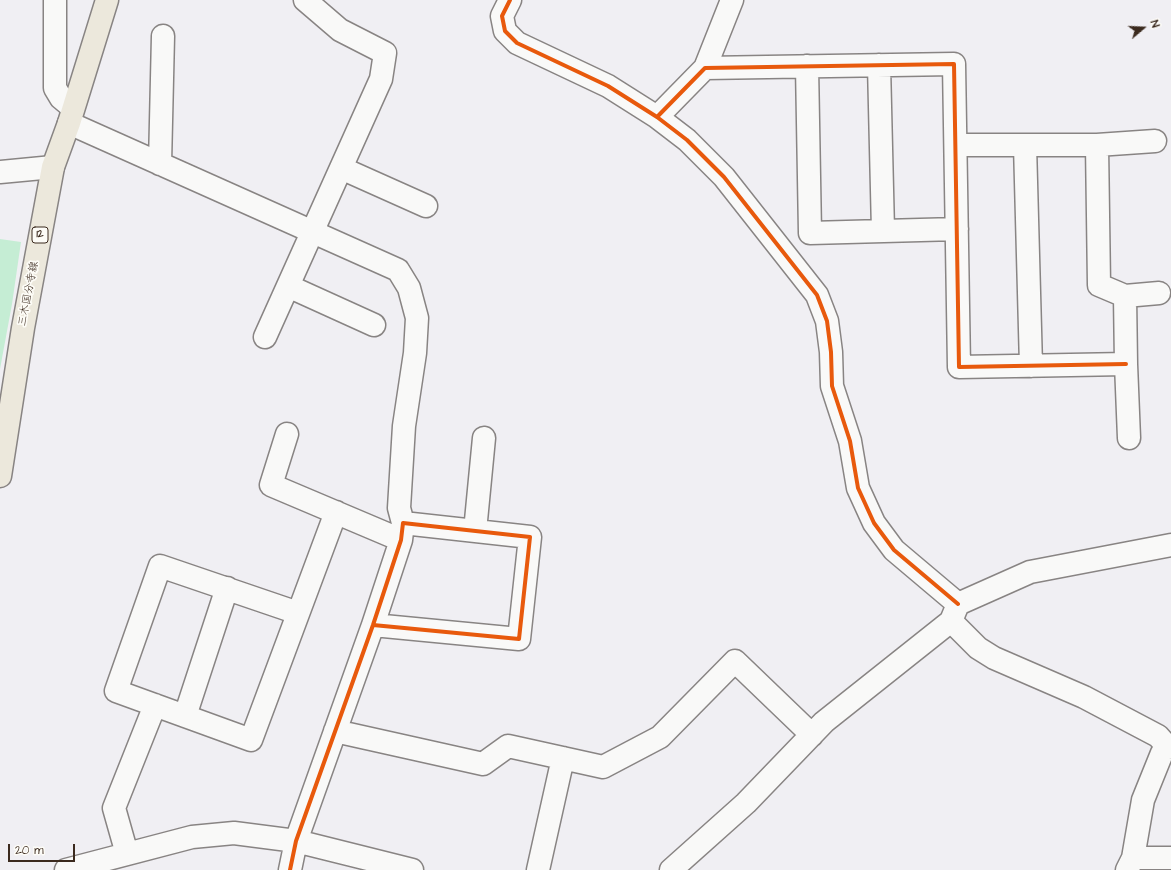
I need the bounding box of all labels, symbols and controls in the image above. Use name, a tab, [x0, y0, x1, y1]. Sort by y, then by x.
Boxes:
north arrow	[1123, 8, 1163, 48]
text: N	[1147, 18, 1163, 30]
road number: 12	[32, 227, 48, 243]
street label: 三木国分寺線	[16, 260, 42, 328]
scale bar	[10, 836, 77, 862]
text: 20 m	[15, 842, 44, 859]

